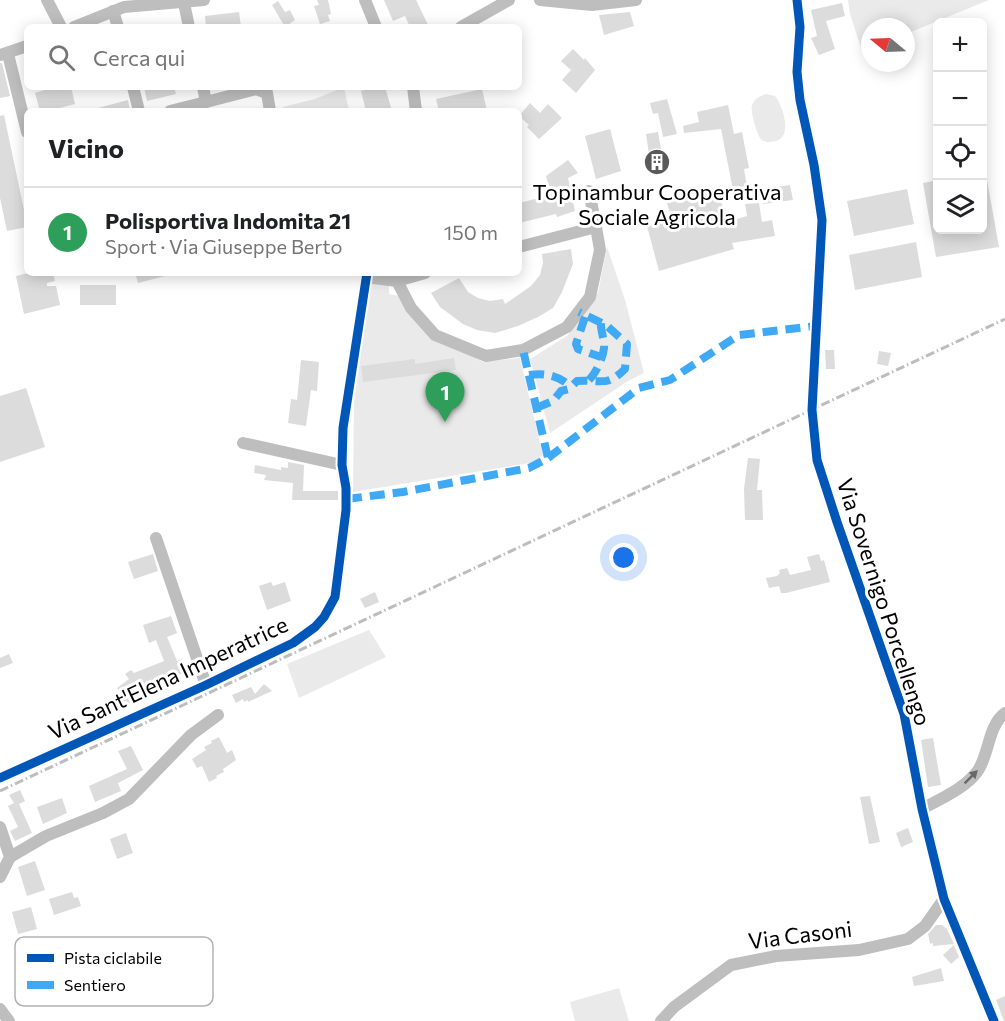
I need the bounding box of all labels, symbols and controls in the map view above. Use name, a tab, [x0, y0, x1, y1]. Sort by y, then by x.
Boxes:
north arrow	[861, 18, 915, 72]
map controls	[933, 18, 987, 234]
button: +	[933, 18, 987, 72]
search box	[24, 24, 522, 90]
icon: search	[45, 41, 78, 74]
text: Cerca qui	[93, 44, 185, 71]
button: −	[933, 72, 987, 126]
button: locate	[933, 126, 987, 180]
text: Vicino	[48, 132, 124, 163]
building icon: Topinambur Cooperativa Sociale Agricola	[642, 147, 672, 177]
place label: Topinambur Cooperativa Sociale Agricola	[532, 178, 782, 230]
button: layers	[933, 180, 987, 234]
text: Polisportiva Indomita 21	[105, 207, 351, 234]
text: 1	[63, 220, 72, 244]
text: 150 m	[444, 220, 498, 244]
text: Sport · Via Giuseppe Berto	[105, 234, 342, 258]
pin: 1	[426, 372, 464, 422]
street label: Via Sovernigo Porcellengo	[832, 475, 937, 729]
your location	[609, 543, 638, 572]
street label: Via Sant'Elena Imperatrice	[44, 610, 292, 745]
one-way arrow	[963, 770, 977, 784]
street label: Via Casoni	[746, 915, 853, 954]
legend	[15, 937, 213, 1006]
text: Pista ciclabile	[64, 948, 162, 967]
text: Sentiero	[64, 975, 126, 994]

